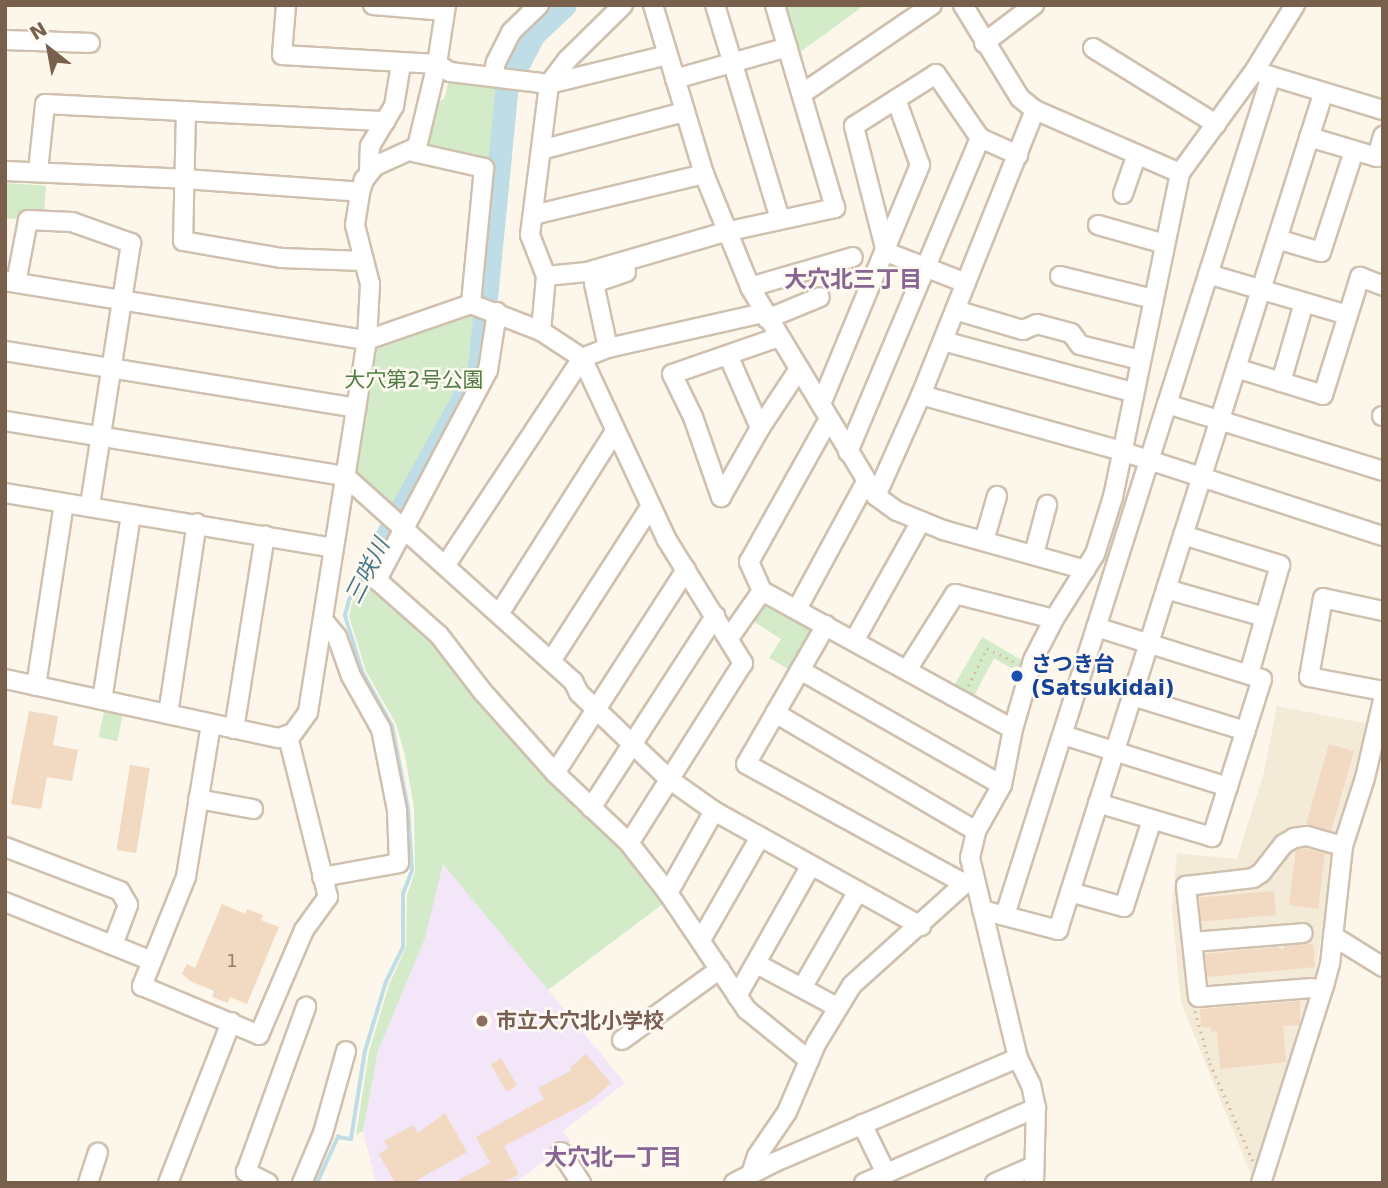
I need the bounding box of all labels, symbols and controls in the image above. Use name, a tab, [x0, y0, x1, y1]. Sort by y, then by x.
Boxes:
north arrow	[14, 14, 84, 84]
text: N	[26, 17, 51, 45]
district label: 大穴北三丁目	[784, 265, 922, 293]
park label: 大穴第2号公園	[344, 367, 484, 393]
water label: 三咲川	[339, 534, 395, 608]
place label: さつき台 (Satsukidai)	[1031, 651, 1175, 701]
marker: さつき台 (Satsukidai)	[1009, 668, 1025, 684]
house number: 1	[226, 950, 238, 972]
place label: 市立大穴北小学校	[496, 1008, 664, 1034]
marker: 市立大穴北小学校	[474, 1013, 490, 1029]
district label: 大穴北一丁目	[544, 1143, 682, 1171]

